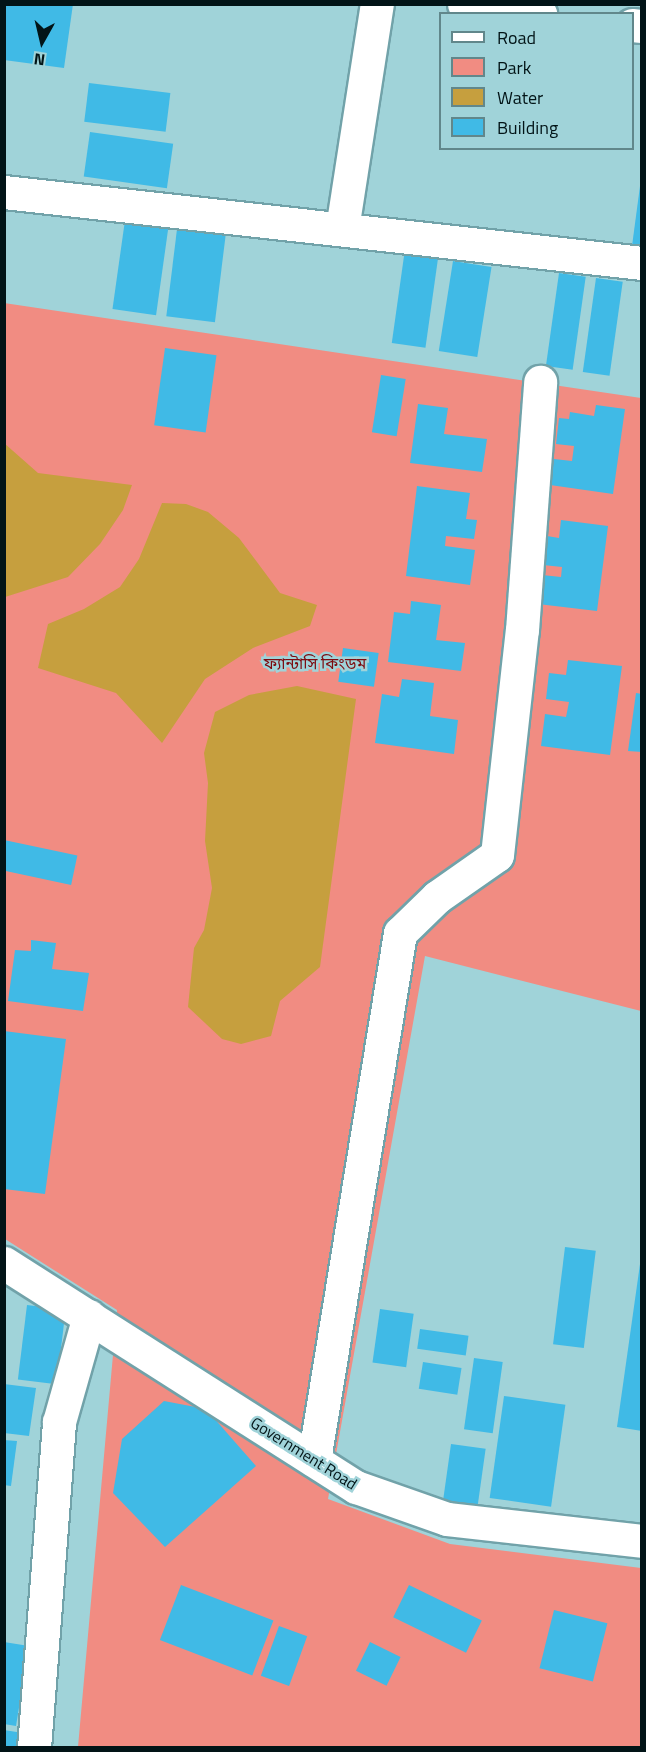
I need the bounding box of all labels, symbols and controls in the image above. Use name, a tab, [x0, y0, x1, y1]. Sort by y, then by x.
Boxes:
north arrow	[12, 12, 72, 72]
legend	[439, 12, 634, 150]
text: Road	[497, 24, 536, 51]
text: N	[32, 47, 47, 72]
text: Park	[497, 54, 531, 81]
text: Water	[497, 84, 543, 111]
text: Building	[497, 114, 558, 141]
park label: ফ্যান্টাসি কিংডম	[264, 653, 366, 673]
street label: Government Road	[247, 1413, 361, 1493]

